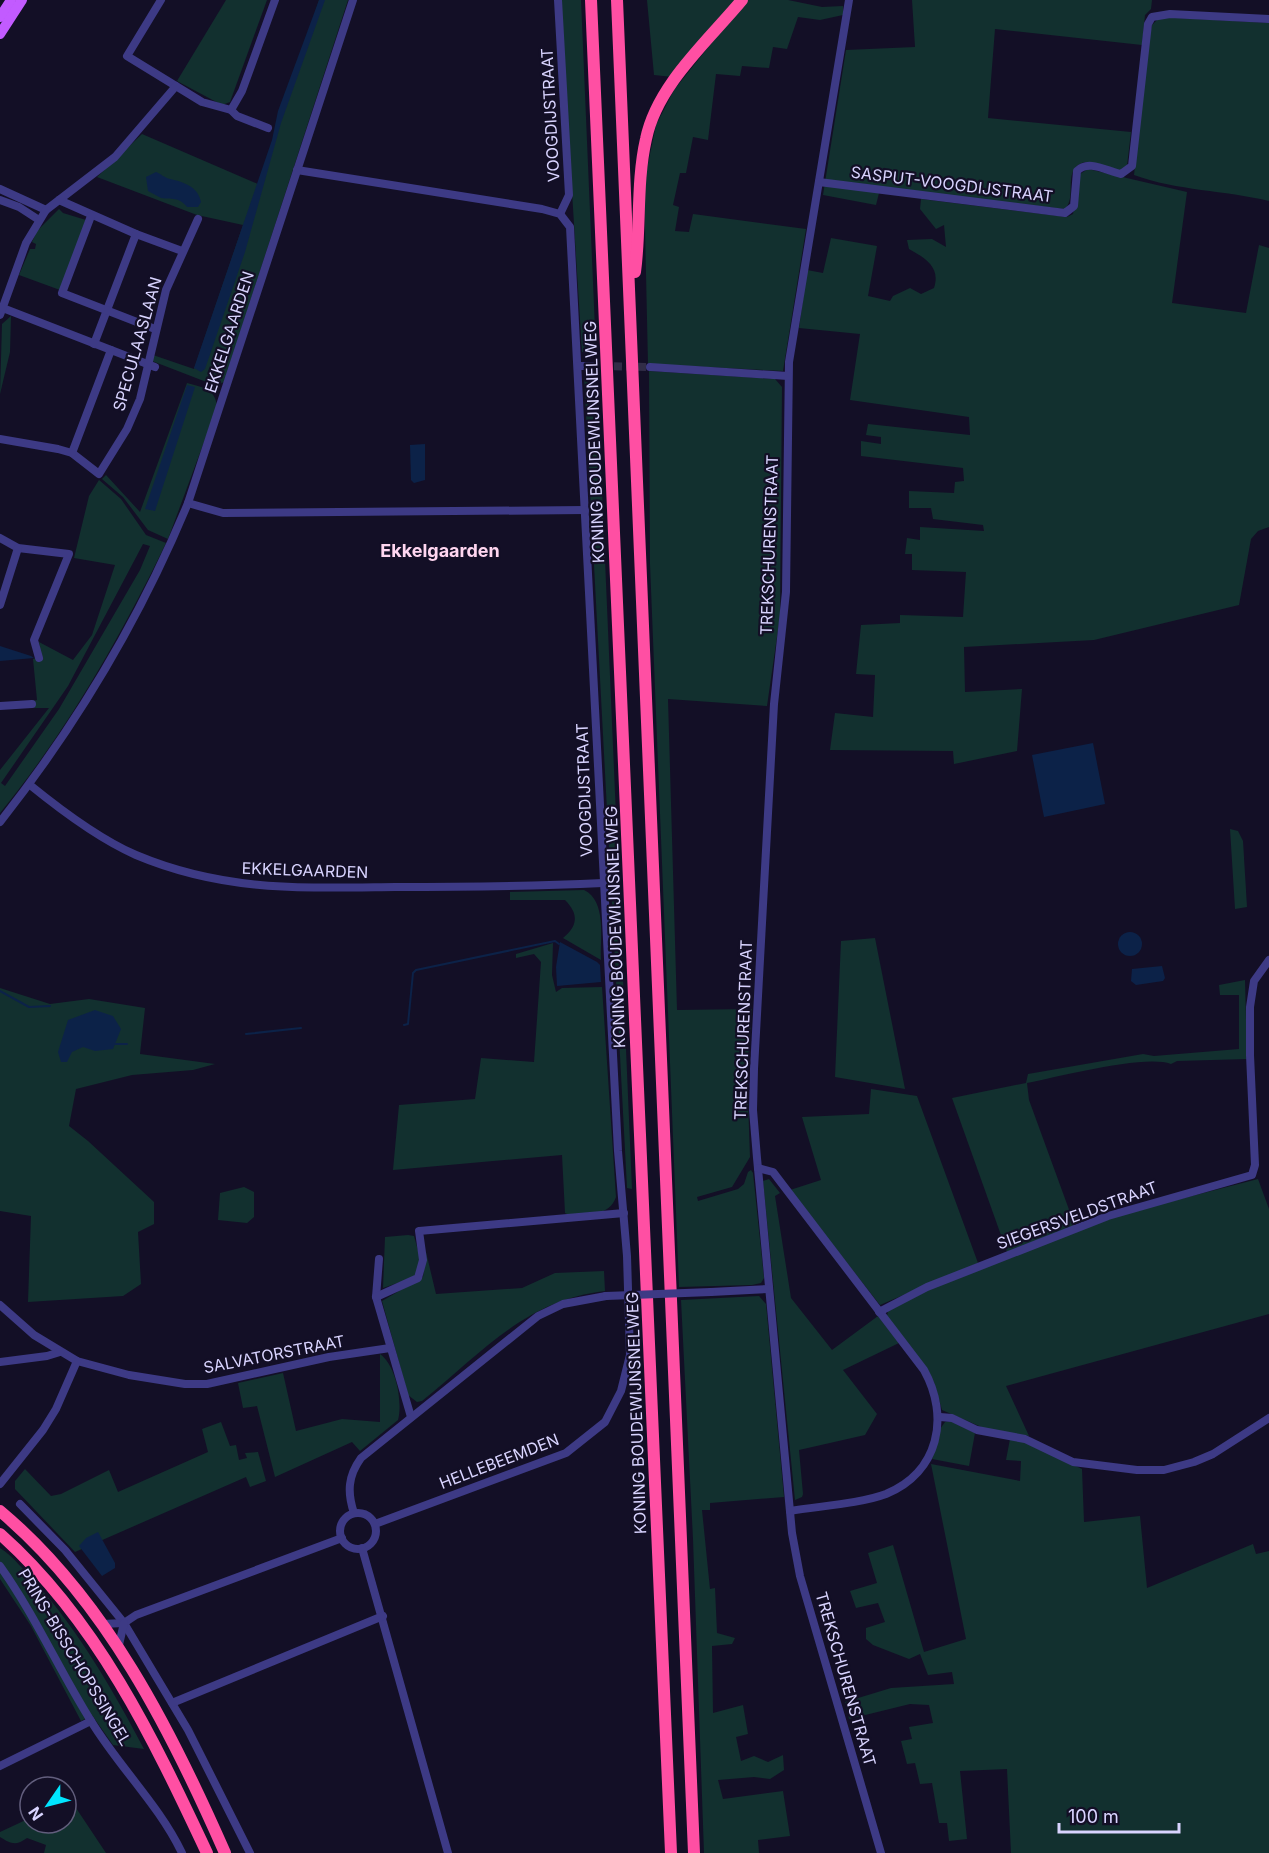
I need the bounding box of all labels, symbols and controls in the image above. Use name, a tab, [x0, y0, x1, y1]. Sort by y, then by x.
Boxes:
street label: VOOGDIJSTRAAT	[537, 48, 563, 182]
street label: SASPUT-VOOGDIJSTRAAT	[850, 162, 1054, 206]
street label: EKKELGAARDEN	[200, 269, 258, 395]
street label: SPECULAASLAAN	[108, 275, 166, 413]
street label: KONING BOUDEWIJNSNELWEG	[580, 320, 608, 564]
street label: TREKSCHURENSTRAAT	[756, 454, 782, 636]
district label: Ekkelgaarden	[380, 540, 500, 561]
street label: VOOGDIJSTRAAT	[572, 723, 596, 857]
street label: KONING BOUDEWIJNSNELWEG	[601, 805, 629, 1049]
street label: EKKELGAARDEN	[241, 858, 369, 882]
street label: TREKSCHURENSTRAAT	[730, 939, 756, 1121]
street label: SIEGERSVELDSTRAAT	[994, 1177, 1160, 1253]
street label: KONING BOUDEWIJNSNELWEG	[622, 1291, 650, 1535]
street label: SALVATORSTRAAT	[202, 1330, 346, 1378]
street label: HELLEBEEMDEN	[436, 1429, 562, 1493]
street label: PRINS-BISSCHOPSSINGEL	[14, 1565, 136, 1749]
street label: TREKSCHURENSTRAAT	[811, 1589, 881, 1769]
north arrow	[18, 1775, 78, 1835]
scale bar	[1059, 1796, 1179, 1834]
text: N	[24, 1803, 47, 1824]
text: 100 m	[1068, 1806, 1119, 1827]

